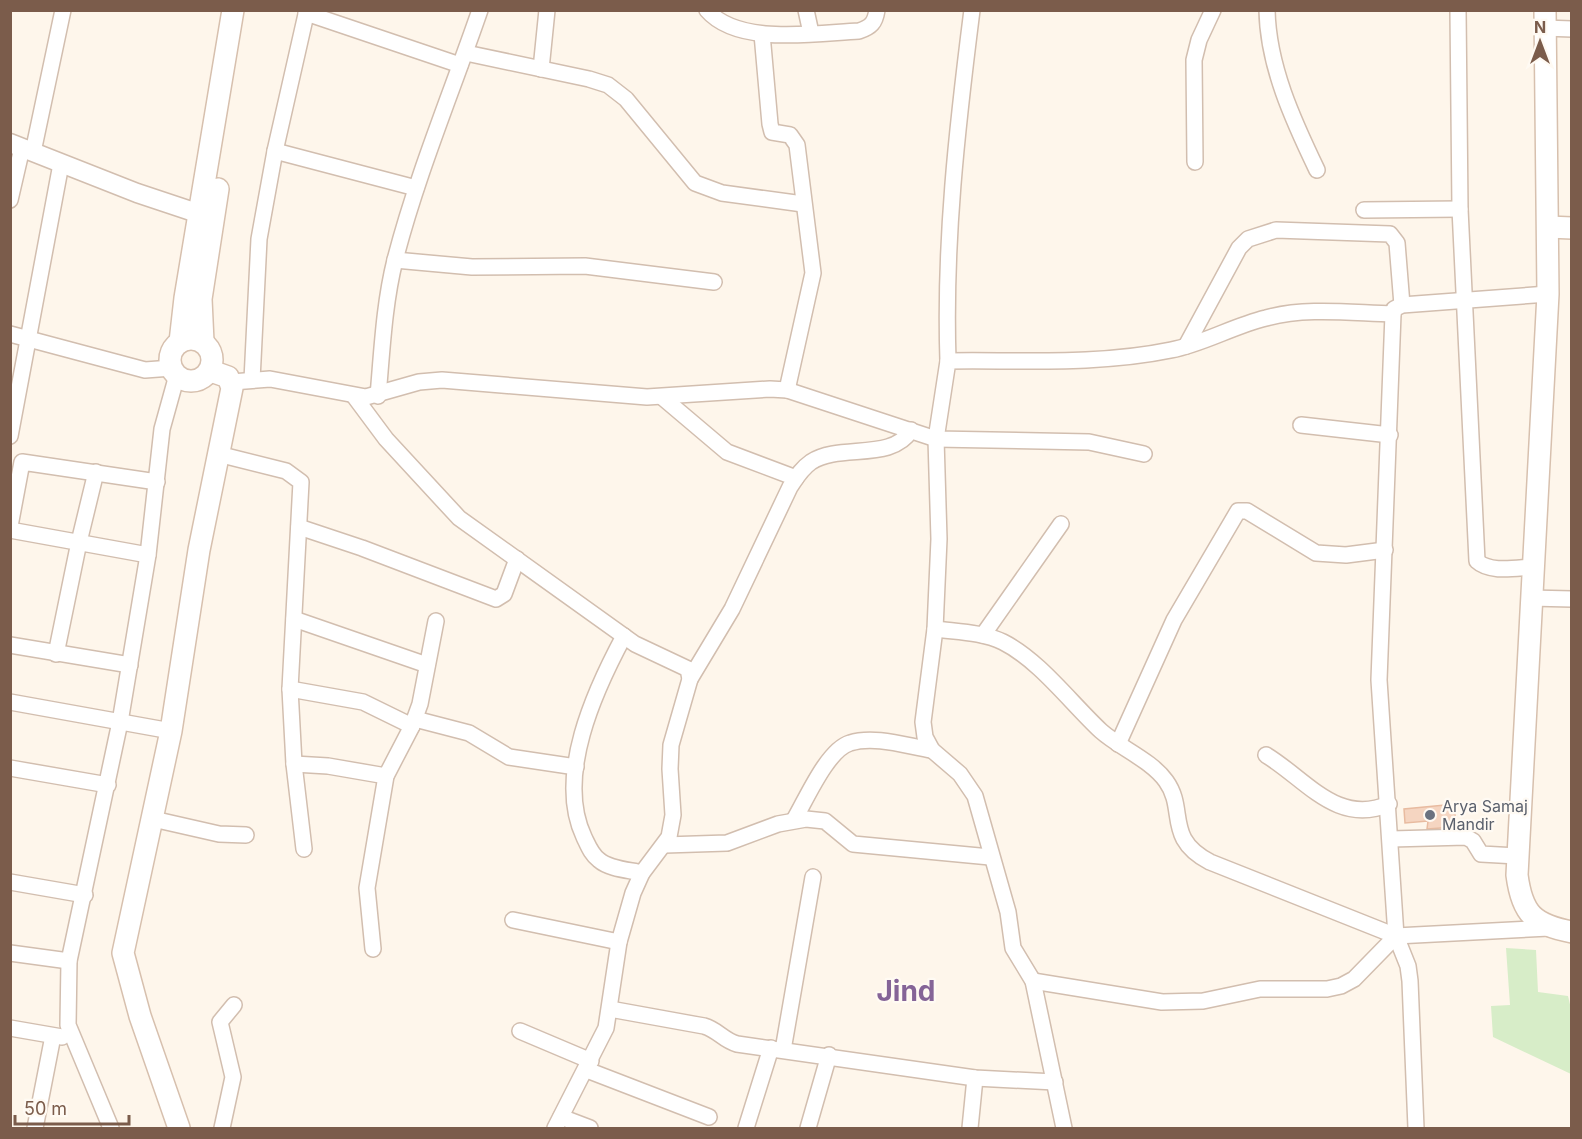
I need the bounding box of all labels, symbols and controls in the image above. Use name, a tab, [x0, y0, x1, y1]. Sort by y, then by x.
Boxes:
north arrow	[1510, 12, 1570, 72]
text: N	[1534, 17, 1546, 37]
place label: Arya Samaj Mandir	[1442, 796, 1528, 834]
marker: Arya Samaj Mandir	[1423, 808, 1437, 822]
district label: Jind	[876, 974, 936, 1008]
scale bar	[15, 1088, 129, 1126]
text: 50 m	[24, 1098, 67, 1119]

